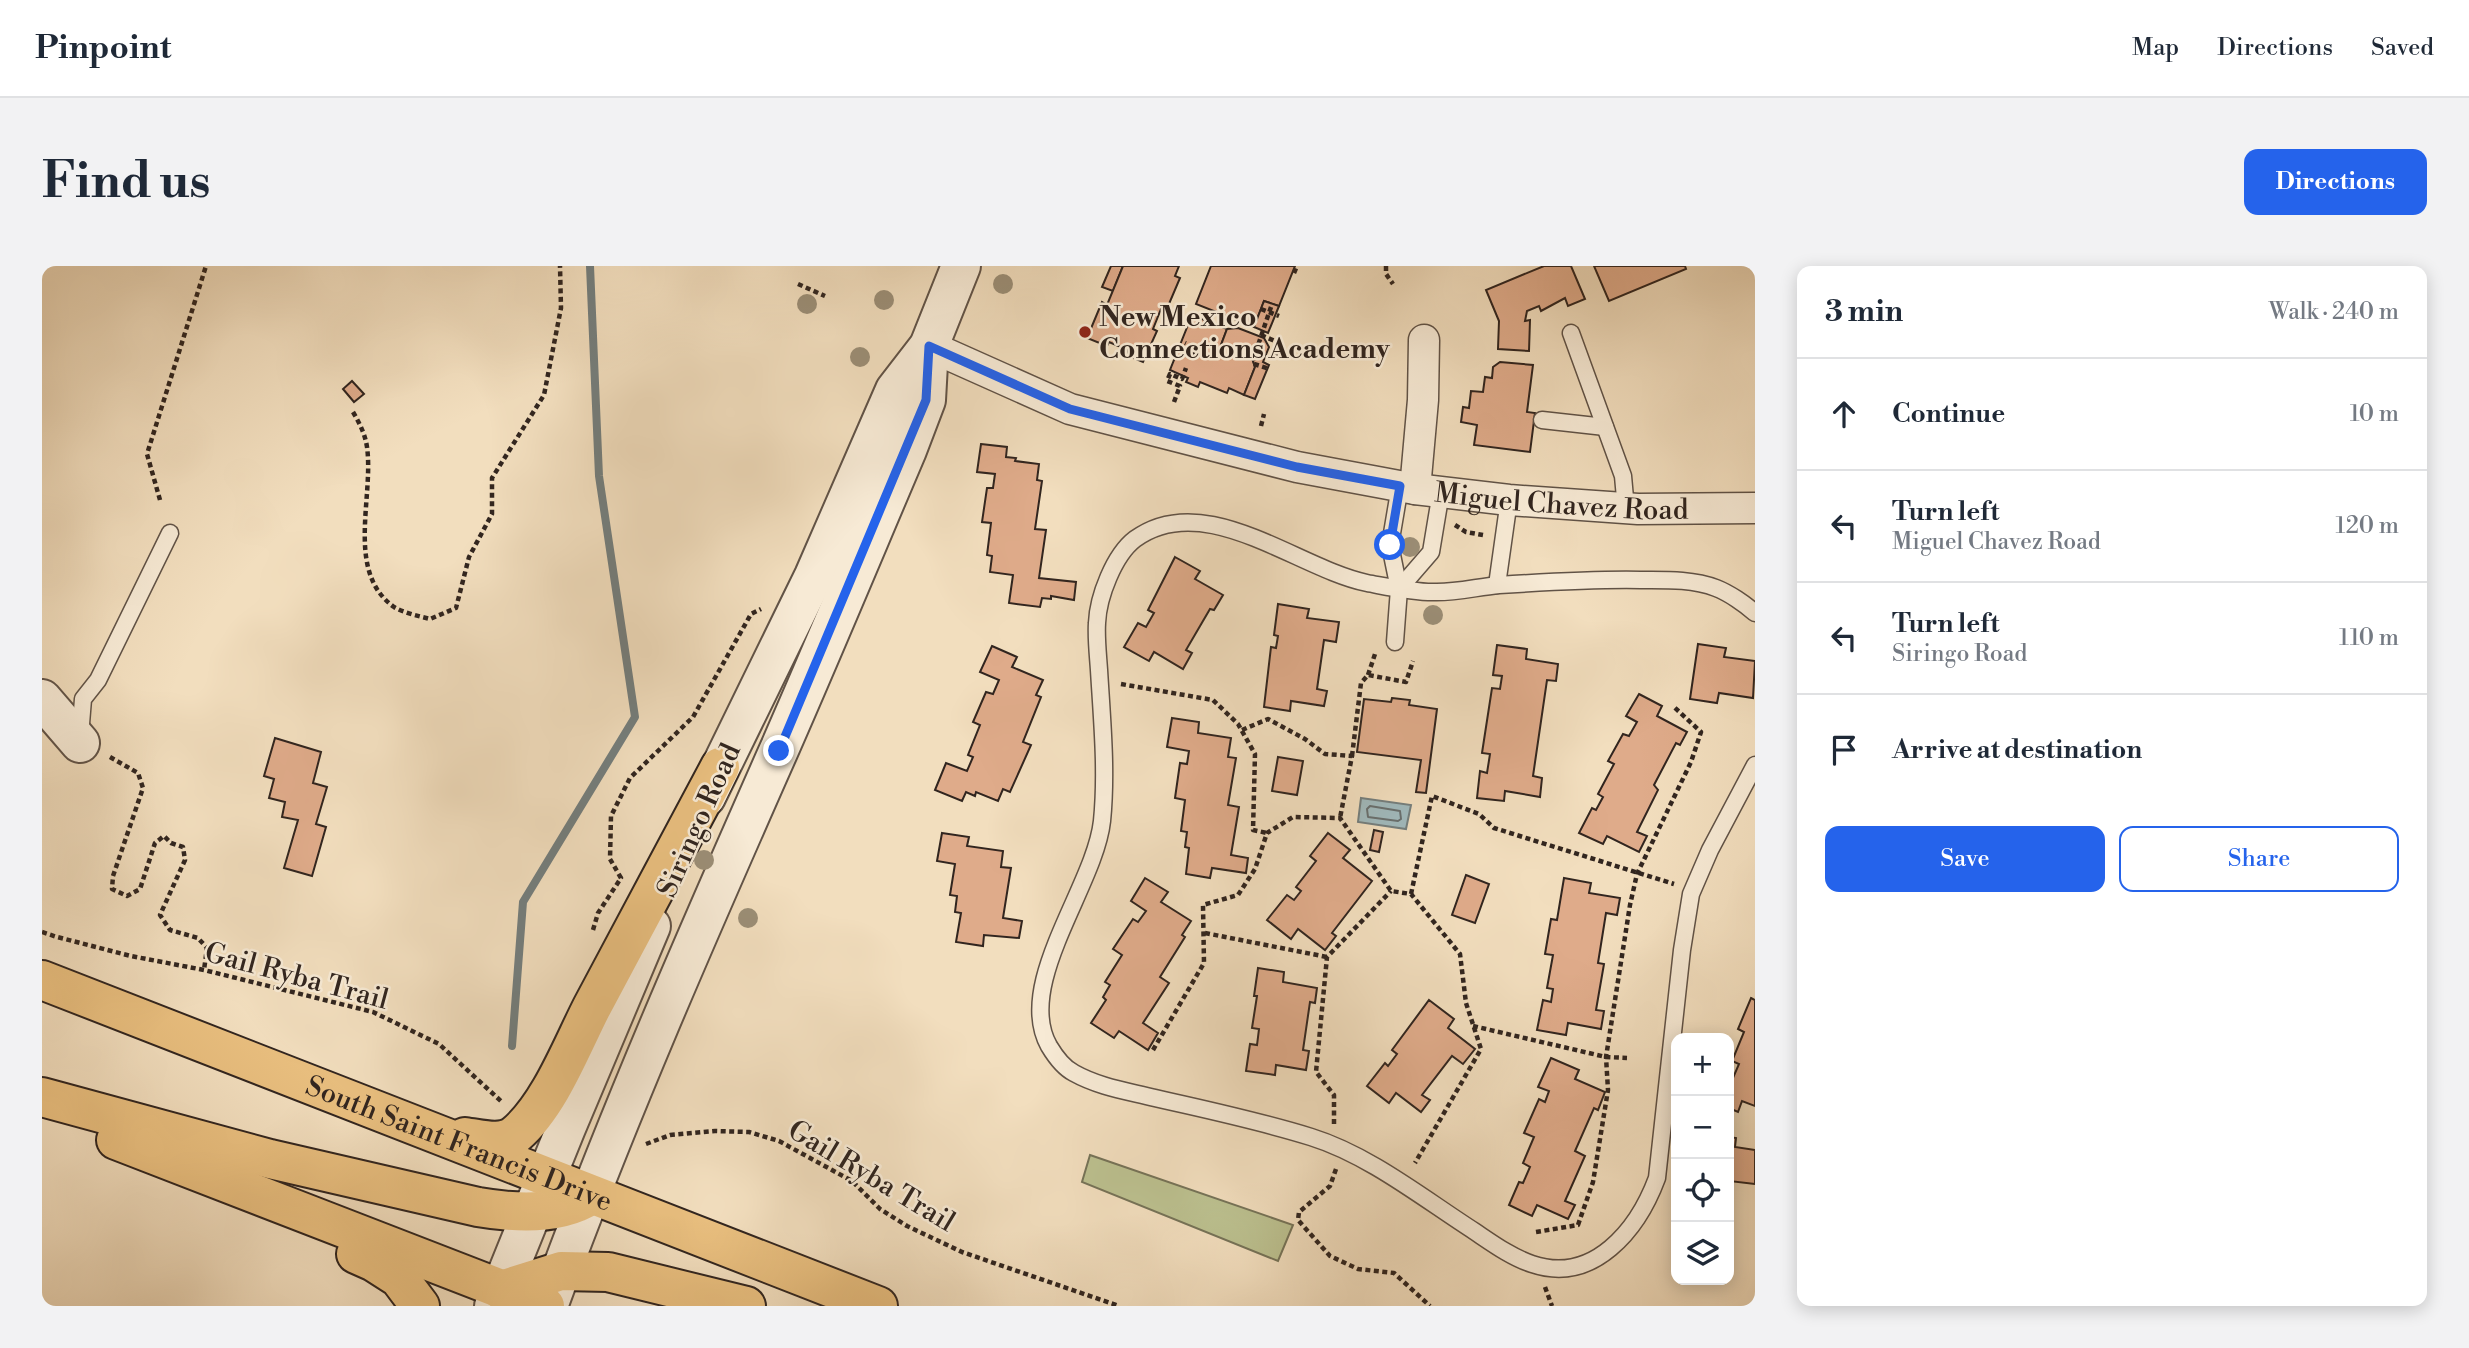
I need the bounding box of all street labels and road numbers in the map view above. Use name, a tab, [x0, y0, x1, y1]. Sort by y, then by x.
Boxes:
street label: Miguel Chavez Road	[1433, 475, 1689, 528]
street label: Siringo Road	[650, 738, 749, 903]
street label: Gail Ryba Trail	[201, 935, 392, 1018]
street label: South Saint Francis Drive	[301, 1069, 617, 1220]
street label: Gail Ryba Trail	[781, 1113, 961, 1240]

